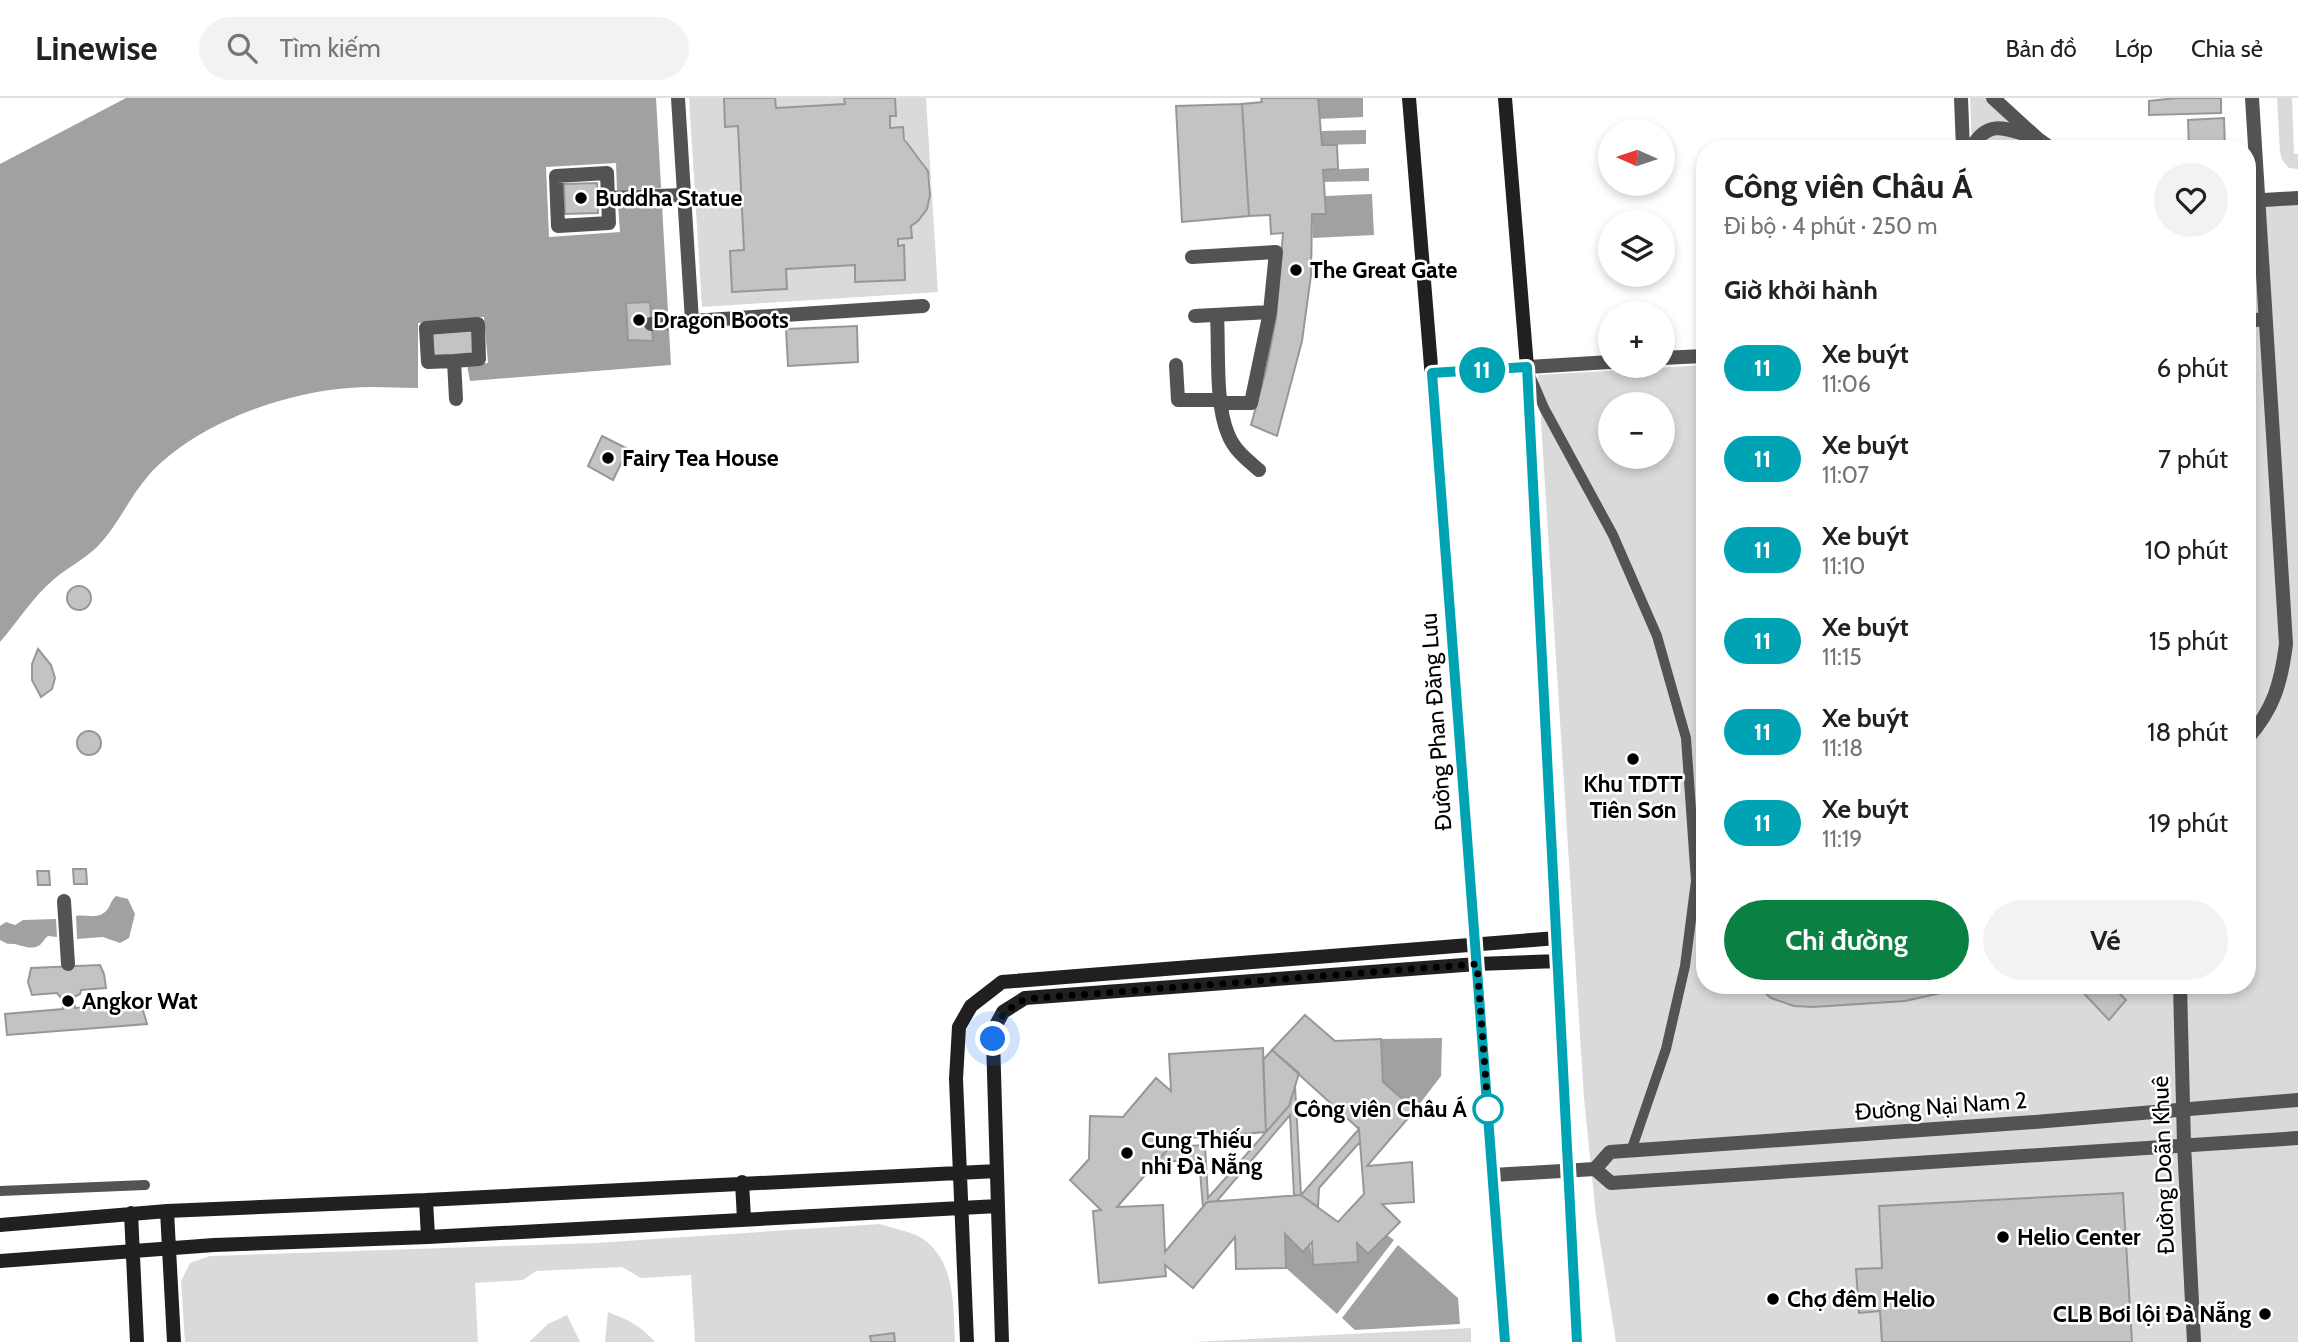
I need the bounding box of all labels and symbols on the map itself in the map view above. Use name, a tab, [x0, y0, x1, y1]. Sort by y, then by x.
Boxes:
north arrow	[1598, 119, 1675, 196]
place label: Buddha Statue	[595, 184, 742, 212]
marker: Buddha Statue	[573, 190, 589, 206]
place label: The Great Gate	[1310, 256, 1457, 284]
marker: The Great Gate	[1288, 262, 1304, 278]
place label: Dragon Boots	[653, 306, 789, 334]
marker: Dragon Boots	[631, 312, 647, 328]
line badge: 11	[1450, 347, 1514, 393]
place label: Fairy Tea House	[622, 444, 779, 472]
marker: Fairy Tea House	[600, 450, 616, 466]
street label: Đường Phan Đăng Lưu	[1414, 612, 1458, 832]
marker: Khu TDTT Tiên Sơn	[1625, 751, 1641, 767]
place label: Khu TDTT Tiên Sơn	[1583, 770, 1683, 824]
place label: Angkor Wat	[82, 987, 198, 1015]
marker: Angkor Wat	[60, 993, 76, 1009]
your location	[975, 1021, 1010, 1056]
street label: Đường Doãn Khuê	[2146, 1075, 2180, 1255]
street label: Đường Nại Nam 2	[1854, 1086, 2028, 1126]
marker: Công viên Châu Á	[1473, 1094, 1503, 1124]
place label: Công viên Châu Á	[1294, 1095, 1468, 1123]
place label: Cung Thiếu nhi Đà Nẵng	[1141, 1126, 1263, 1180]
marker: Cung Thiếu nhi Đà Nẵng	[1119, 1145, 1135, 1161]
place label: Helio Center	[2017, 1223, 2141, 1251]
marker: Helio Center	[1995, 1229, 2011, 1245]
place label: Chợ đêm Helio	[1787, 1285, 1935, 1313]
marker: Chợ đêm Helio	[1765, 1291, 1781, 1307]
place label: CLB Bơi lội Đà Nẵng	[2053, 1300, 2251, 1328]
marker: CLB Bơi lội Đà Nẵng	[2257, 1306, 2273, 1322]

